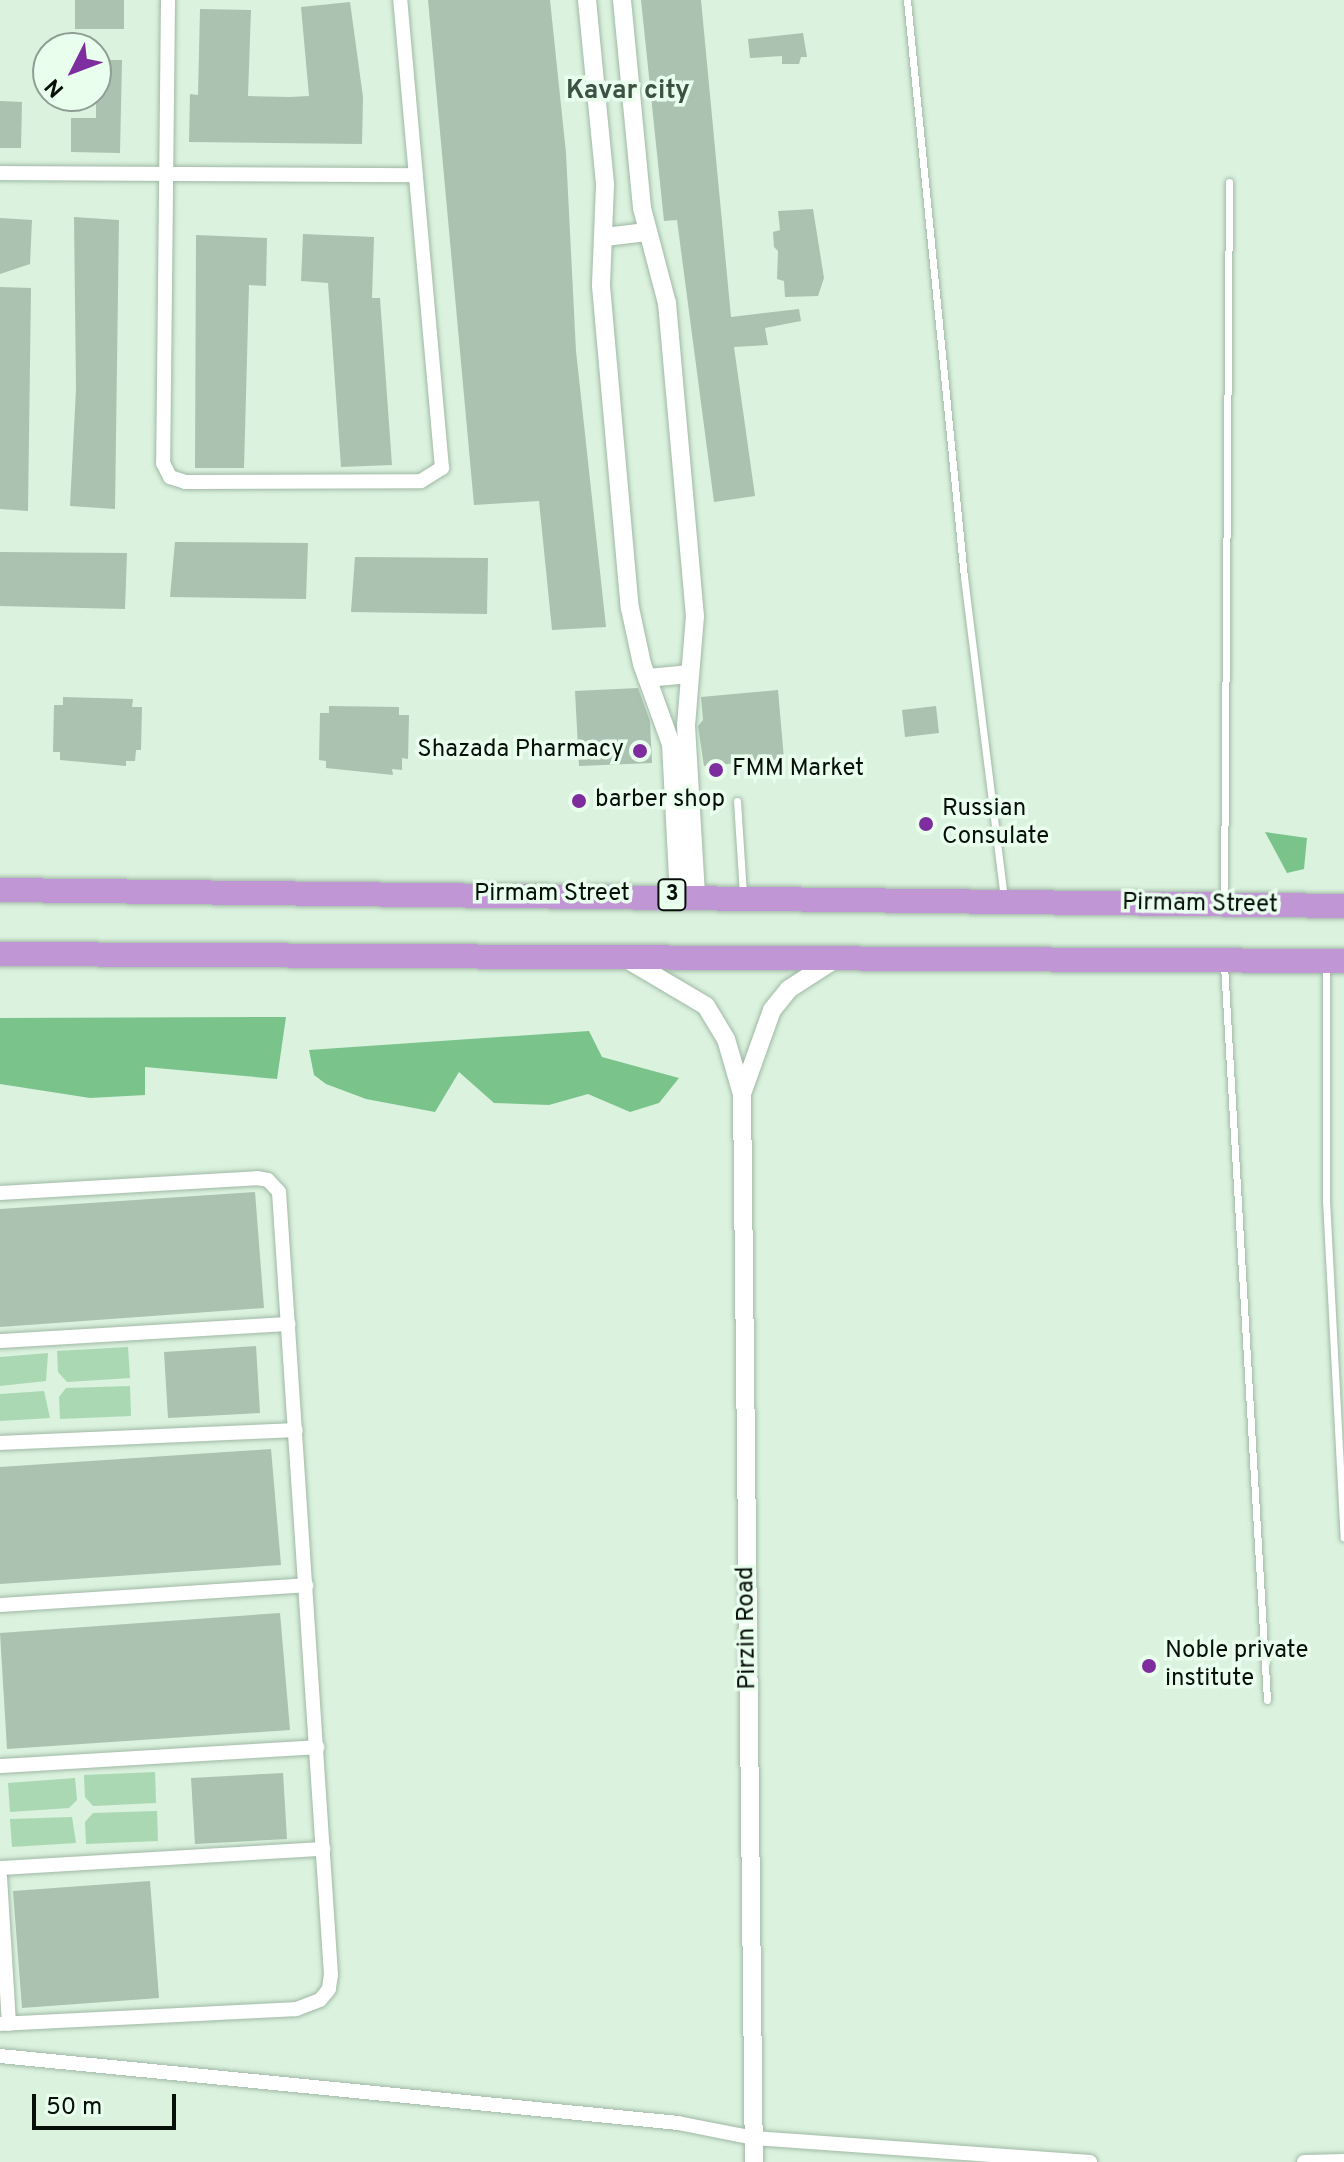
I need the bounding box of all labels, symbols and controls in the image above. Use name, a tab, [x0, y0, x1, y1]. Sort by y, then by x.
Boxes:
north arrow	[32, 32, 112, 112]
text: N	[40, 72, 71, 102]
district label: Kavar city	[566, 76, 690, 108]
place label: Shazada Pharmacy	[417, 737, 624, 765]
marker: Shazada Pharmacy	[631, 742, 649, 760]
place label: FMM Market	[732, 756, 864, 784]
marker: FMM Market	[707, 761, 725, 779]
place label: barber shop	[595, 787, 725, 815]
marker: barber shop	[570, 792, 588, 810]
place label: Russian Consulate	[942, 796, 1049, 852]
marker: Russian Consulate	[917, 815, 935, 833]
road number: 3	[656, 877, 688, 913]
street label: Pirmam Street	[474, 881, 630, 909]
street label: Pirmam Street	[1122, 889, 1278, 921]
street label: Pirzin Road	[733, 1566, 763, 1690]
place label: Noble private institute	[1165, 1638, 1308, 1694]
marker: Noble private institute	[1140, 1657, 1158, 1675]
scale bar	[36, 2078, 180, 2128]
text: 50 m	[46, 2093, 102, 2123]

